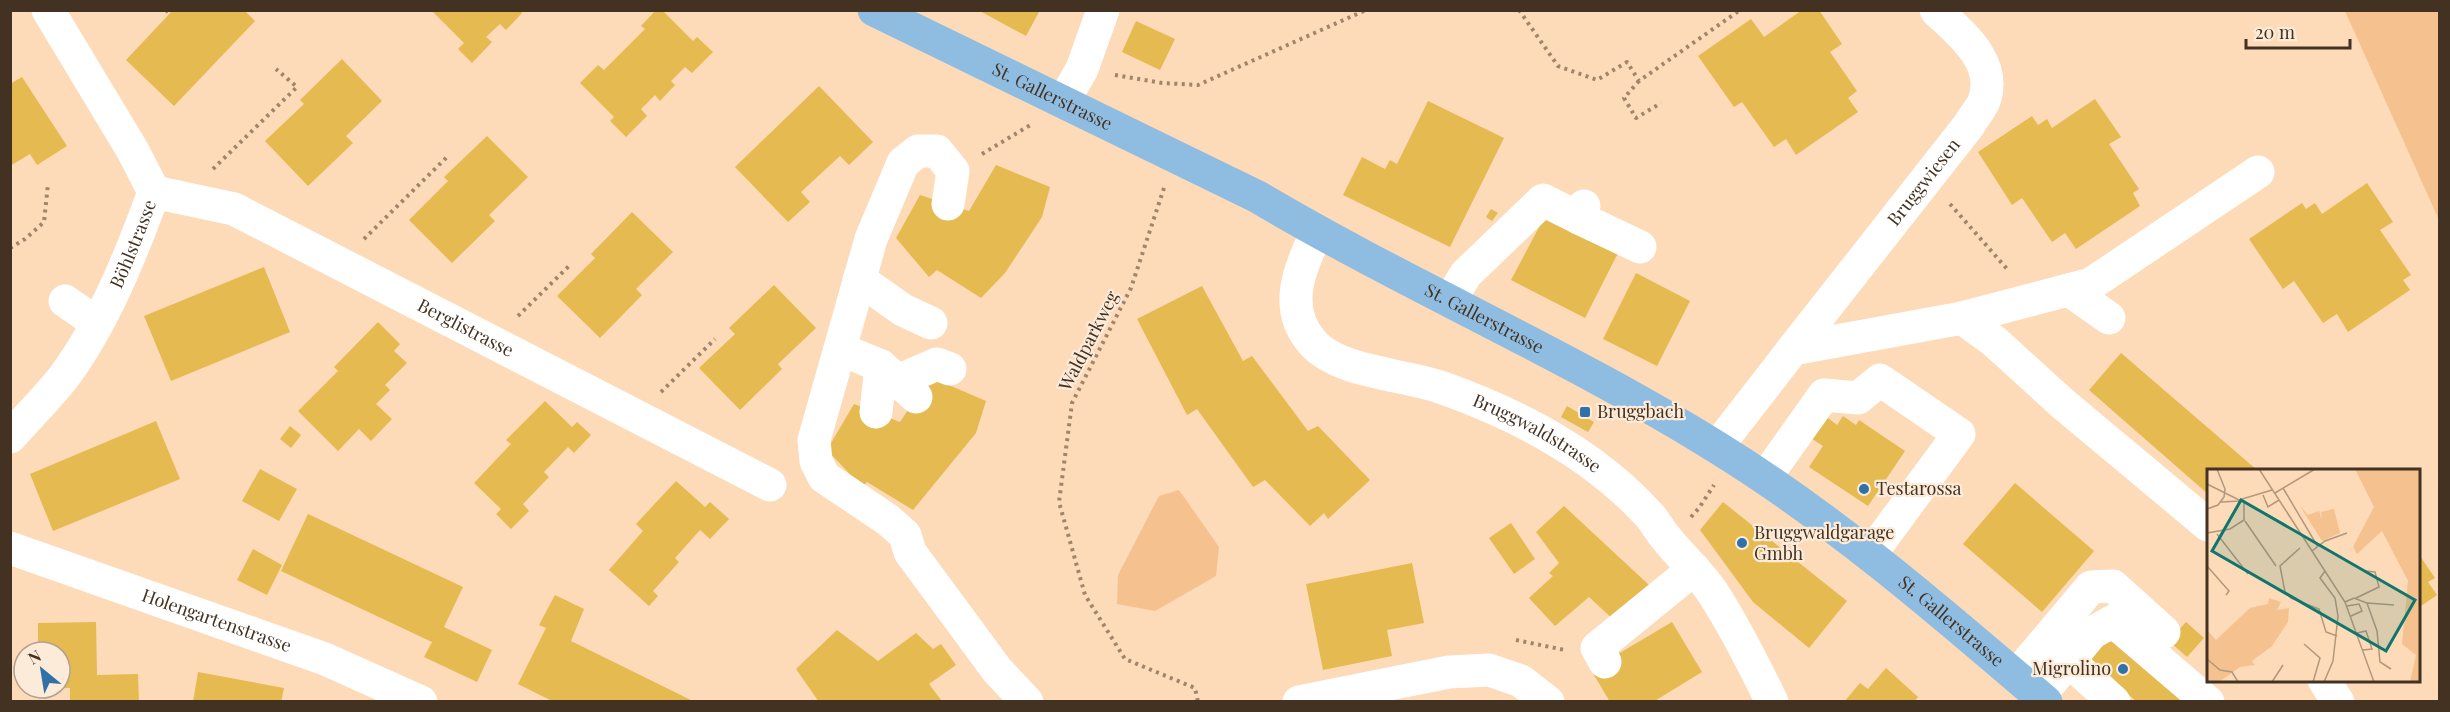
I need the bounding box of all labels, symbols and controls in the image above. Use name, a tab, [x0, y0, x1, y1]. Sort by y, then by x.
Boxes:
scale bar	[2246, 12, 2350, 50]
text: 20 m	[2255, 20, 2295, 44]
street label: St. Gallerstrasse	[989, 56, 1116, 135]
street label: Bruggwiesen	[1881, 133, 1965, 230]
street label: Böhlstrasse	[104, 196, 161, 292]
street label: St. Gallerstrasse	[1421, 277, 1548, 359]
street label: Waldparkweg	[1052, 286, 1124, 395]
street label: Berglistrasse	[414, 293, 518, 362]
street label: Bruggwaldstrasse	[1469, 388, 1606, 478]
place label: Bruggbach	[1597, 399, 1684, 423]
marker: Bruggbach	[1578, 405, 1592, 419]
inset map	[2207, 469, 2420, 682]
place label: Testarossa	[1876, 476, 1961, 500]
marker: Testarossa	[1857, 482, 1871, 496]
place label: Bruggwaldgarage Gmbh	[1754, 520, 1894, 565]
marker: Bruggwaldgarage Gmbh	[1735, 536, 1749, 550]
street label: St. Gallerstrasse	[1894, 570, 2009, 672]
street label: Holengartenstrasse	[139, 582, 295, 657]
north arrow	[12, 640, 72, 700]
text: N	[24, 644, 45, 669]
place label: Migrolino	[2032, 656, 2111, 680]
marker: Migrolino	[2116, 662, 2130, 676]

